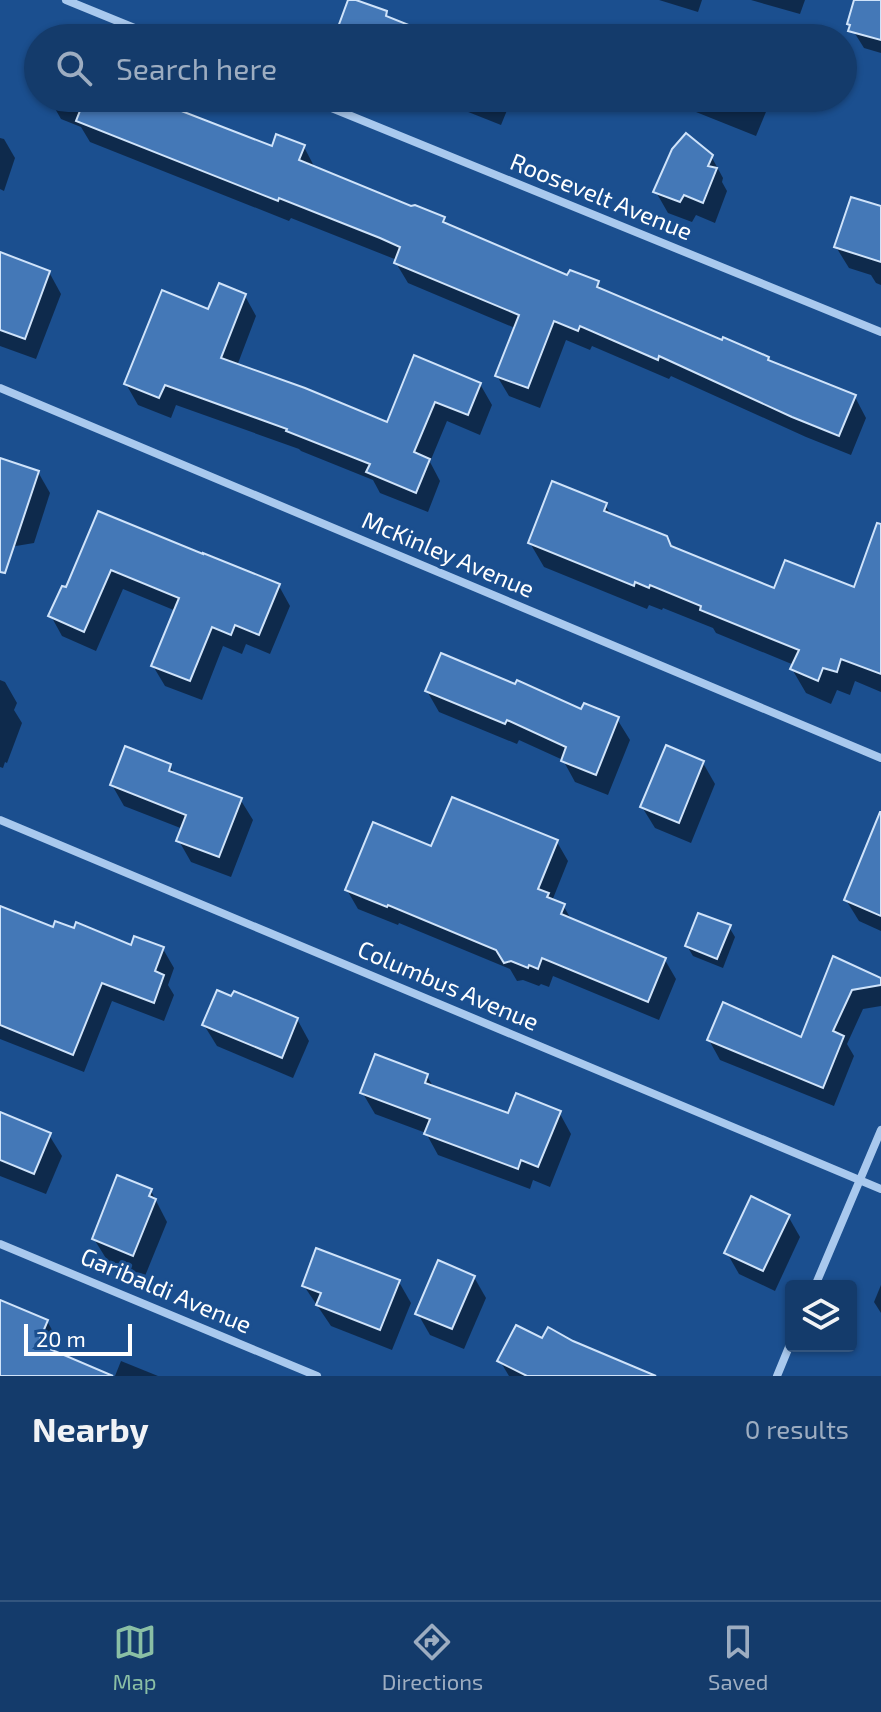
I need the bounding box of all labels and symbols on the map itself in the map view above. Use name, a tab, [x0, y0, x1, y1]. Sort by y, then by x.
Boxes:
street label: Roosevelt Avenue	[506, 146, 697, 245]
street label: McKinley Avenue	[358, 504, 539, 603]
street label: Columbus Avenue	[354, 933, 543, 1036]
street label: Garibaldi Avenue	[77, 1241, 256, 1339]
scale bar	[24, 1320, 132, 1356]

